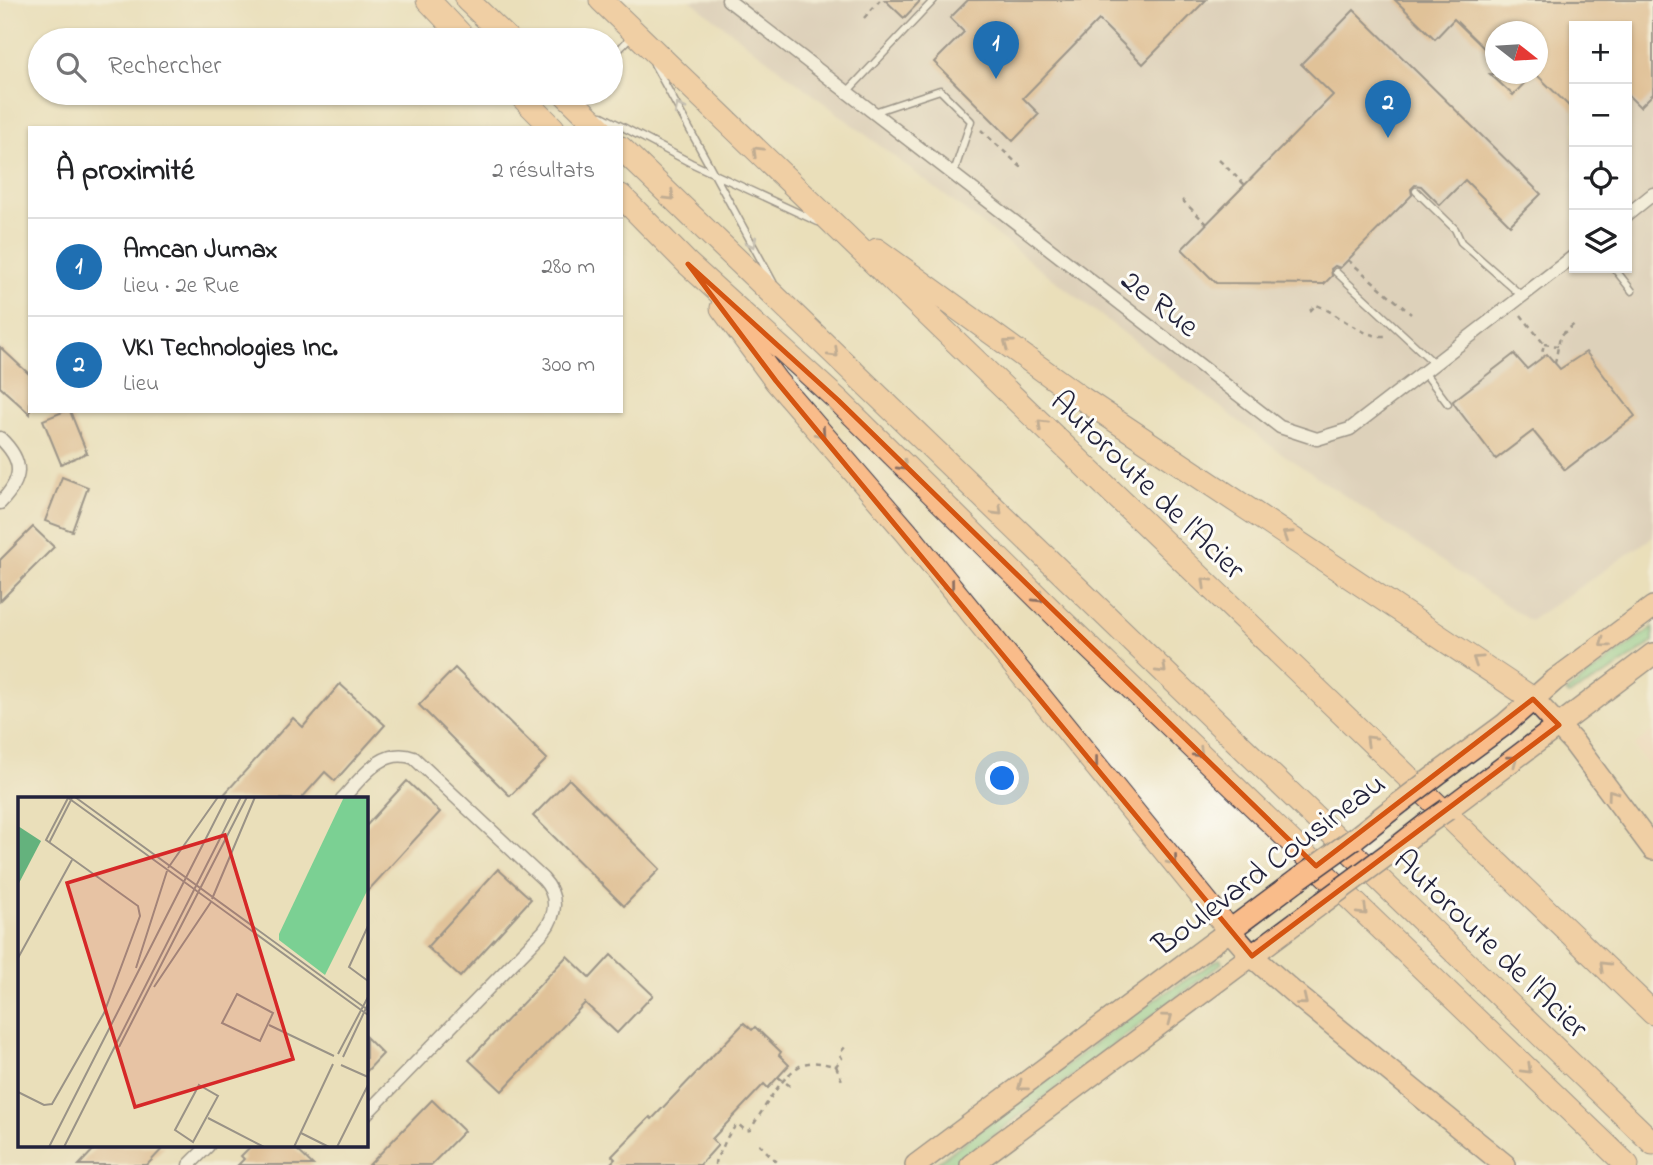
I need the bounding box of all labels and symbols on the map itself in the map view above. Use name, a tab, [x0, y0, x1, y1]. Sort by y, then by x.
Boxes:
pin: 1	[973, 21, 1019, 79]
north arrow	[1485, 21, 1548, 84]
pin: 2	[1365, 80, 1411, 138]
one-way arrow	[674, 102, 687, 115]
one-way arrow	[753, 147, 766, 160]
one-way arrow	[662, 187, 675, 200]
one-way arrow	[744, 235, 757, 248]
street label: 2e Rue	[1110, 259, 1209, 351]
one-way arrow	[1003, 340, 1016, 353]
one-way arrow	[826, 345, 839, 358]
street label: Autoroute de l'Acier	[1038, 381, 1255, 592]
one-way arrow	[1037, 420, 1050, 433]
one-way arrow	[813, 424, 825, 437]
one-way arrow	[895, 457, 908, 470]
one-way arrow	[990, 503, 1003, 516]
one-way arrow	[1282, 531, 1295, 543]
one-way arrow	[1201, 578, 1214, 590]
one-way arrow	[942, 579, 955, 591]
one-way arrow	[1030, 590, 1043, 603]
one-way arrow	[1599, 635, 1612, 648]
one-way arrow	[1472, 656, 1485, 668]
one-way arrow	[1154, 660, 1167, 673]
one-way arrow	[1365, 735, 1378, 748]
one-way arrow	[1191, 745, 1204, 758]
one-way arrow	[1086, 754, 1098, 767]
one-way arrow	[1506, 755, 1518, 768]
your location	[985, 761, 1019, 795]
street label: Boulevard Cousineau	[1143, 762, 1397, 970]
one-way arrow	[1608, 789, 1621, 802]
inset map	[18, 797, 368, 1148]
street label: Autoroute de l'Acier	[1381, 840, 1598, 1051]
one-way arrow	[1165, 853, 1177, 866]
one-way arrow	[1355, 903, 1368, 916]
one-way arrow	[1599, 961, 1612, 974]
one-way arrow	[1296, 992, 1308, 1005]
one-way arrow	[1160, 1013, 1173, 1026]
one-way arrow	[1519, 1060, 1532, 1073]
one-way arrow	[1017, 1078, 1030, 1091]

